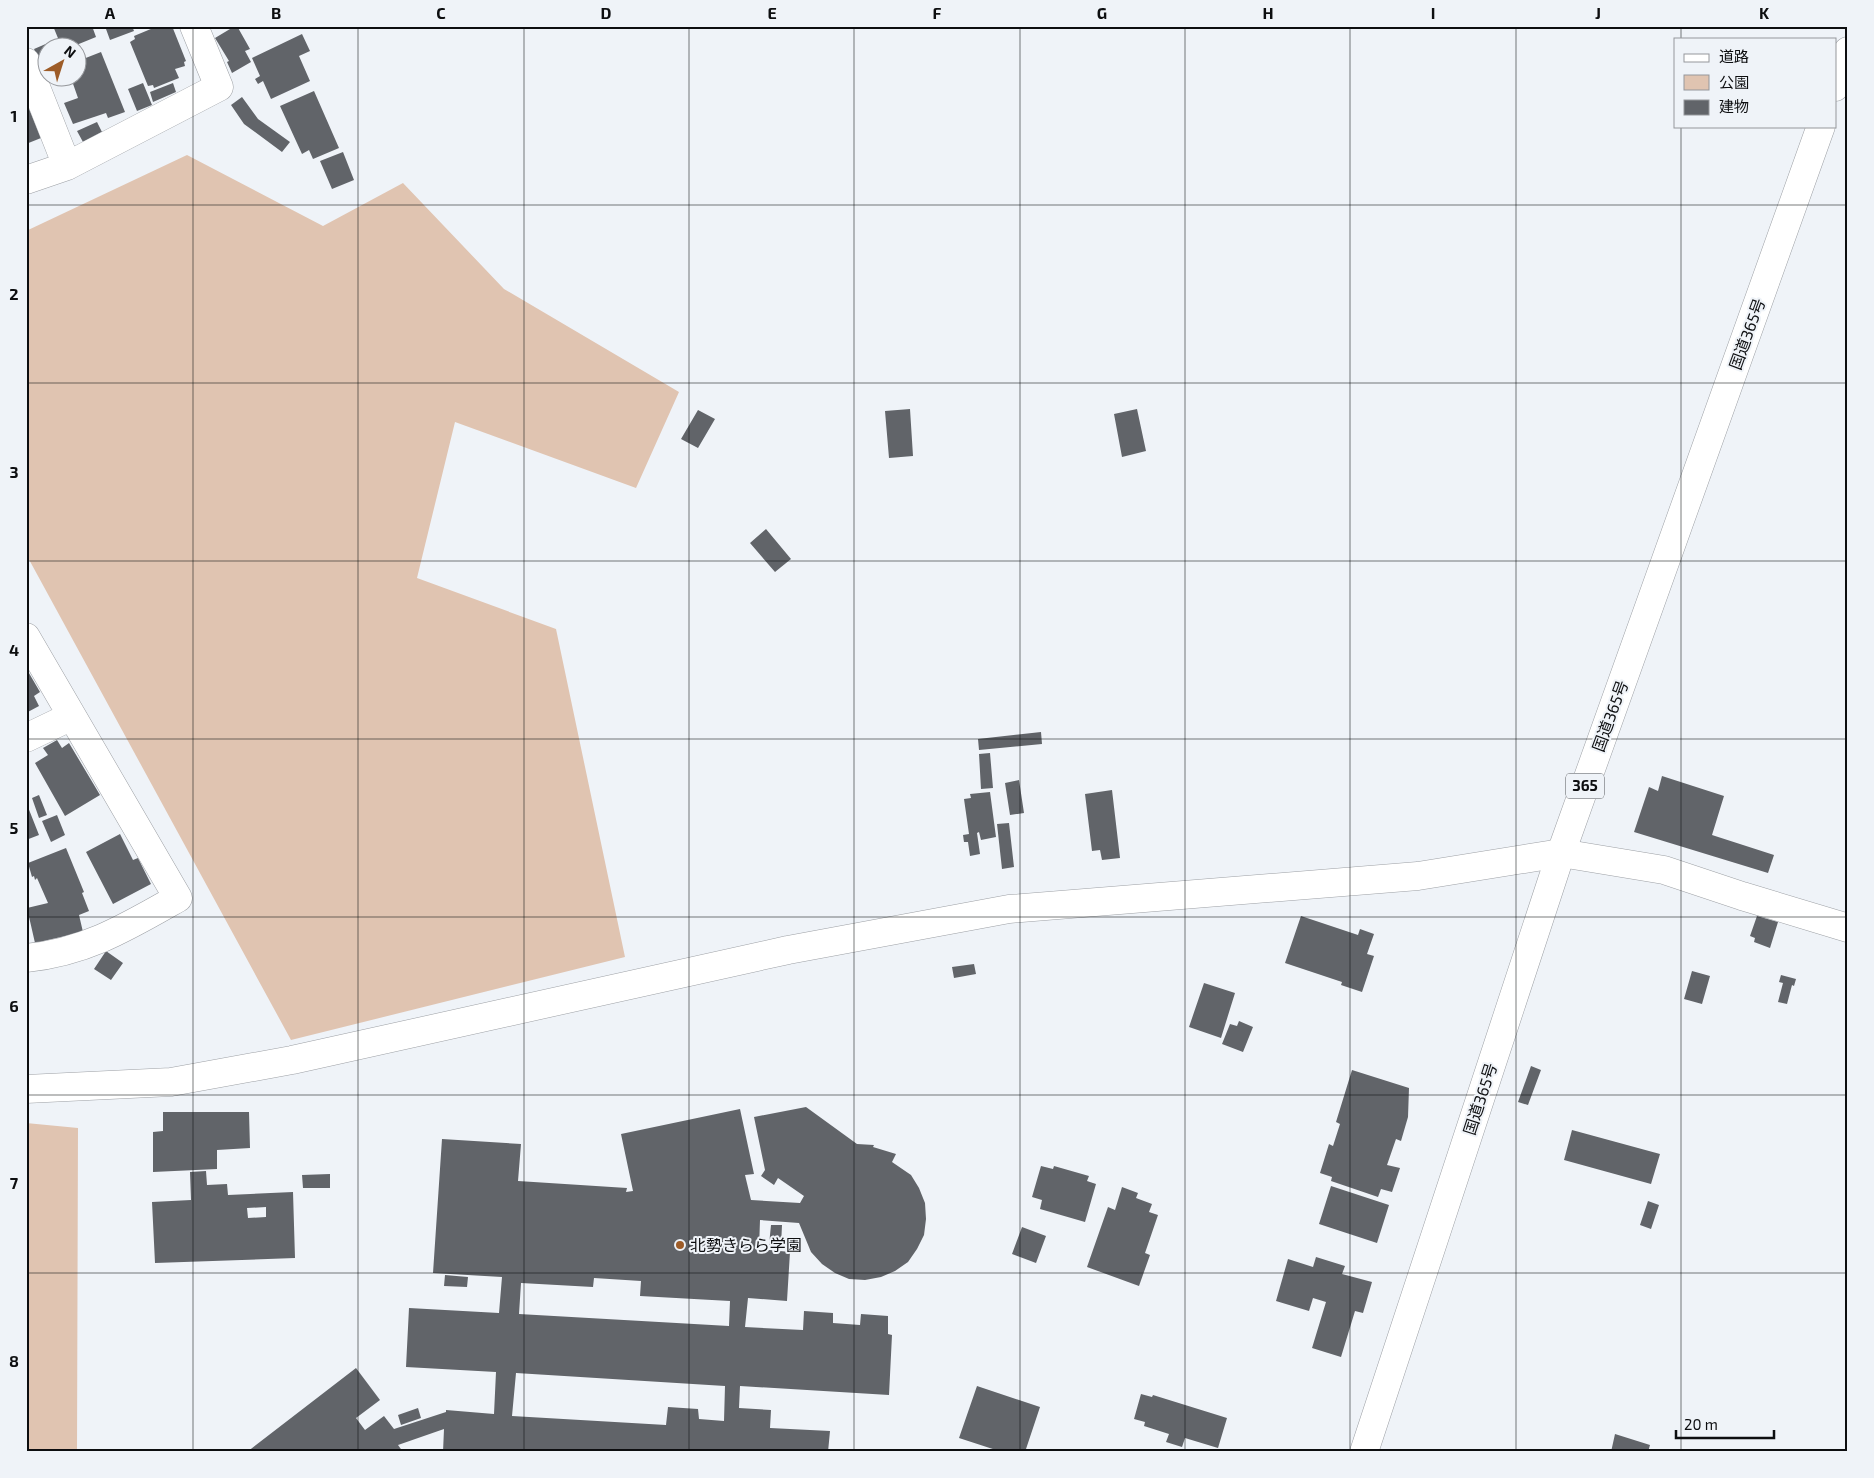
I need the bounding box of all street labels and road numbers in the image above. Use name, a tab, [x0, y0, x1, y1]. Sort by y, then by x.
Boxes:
street label: 国道365号	[1725, 296, 1768, 372]
street label: 国道365号	[1588, 678, 1631, 754]
road number: 365	[1566, 774, 1604, 798]
street label: 国道365号	[1459, 1060, 1500, 1137]

